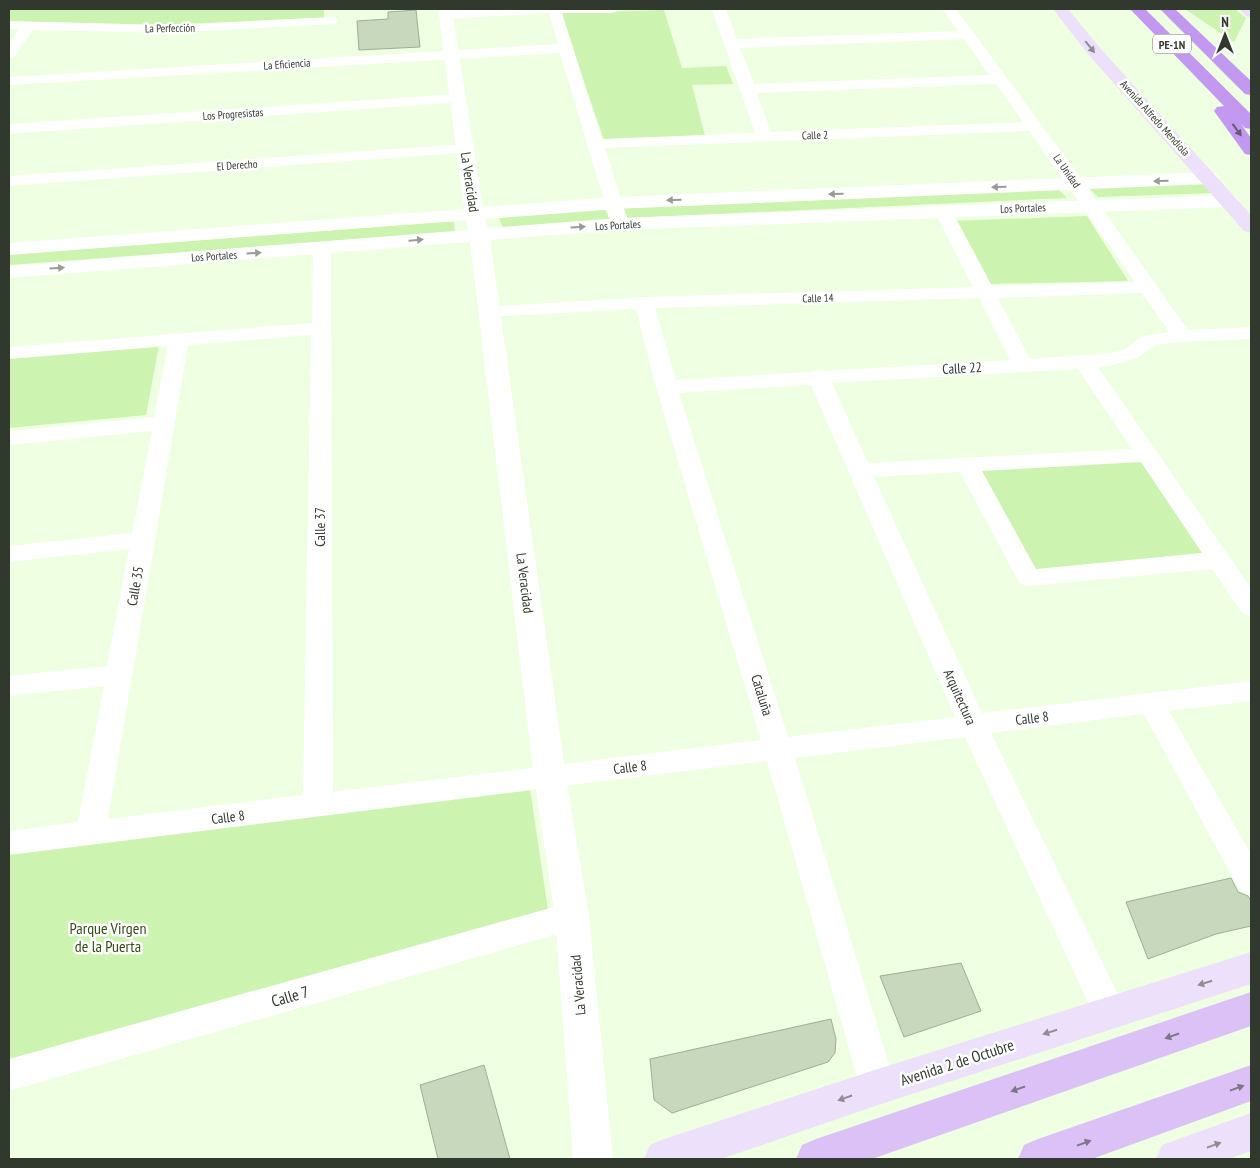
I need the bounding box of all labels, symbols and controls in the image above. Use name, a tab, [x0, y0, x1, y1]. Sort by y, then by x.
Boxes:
north arrow	[1200, 10, 1250, 60]
text: N	[1221, 13, 1229, 31]
street label: La Perfección	[145, 21, 195, 35]
road number: PE-1N	[1153, 34, 1191, 54]
one-way arrow	[1085, 40, 1096, 53]
street label: La Eficiencia	[263, 55, 311, 73]
street label: Avenida Alfredo Mendiola	[1117, 77, 1193, 159]
street label: Los Progresistas	[202, 105, 264, 123]
one-way arrow	[1231, 123, 1242, 136]
street label: Calle 2	[802, 128, 828, 142]
street label: La Veracidad	[457, 151, 483, 213]
street label: La Unidad	[1050, 151, 1084, 191]
street label: El Derecho	[216, 157, 258, 173]
one-way arrow	[1153, 177, 1169, 185]
one-way arrow	[990, 184, 1006, 192]
one-way arrow	[828, 190, 844, 198]
one-way arrow	[666, 196, 682, 204]
street label: Los Portales	[1000, 200, 1046, 216]
street label: Los Portales	[595, 217, 642, 233]
one-way arrow	[571, 223, 587, 231]
one-way arrow	[408, 235, 424, 243]
street label: Los Portales	[191, 247, 238, 265]
one-way arrow	[247, 249, 263, 257]
one-way arrow	[50, 264, 66, 272]
street label: Calle 14	[802, 290, 834, 306]
street label: Calle 22	[942, 358, 982, 378]
street label: Calle 37	[311, 507, 329, 547]
street label: La Veracidad	[512, 552, 538, 614]
street label: Calle 35	[123, 565, 147, 607]
street label: Arquitectura	[940, 666, 980, 728]
street label: Cataluña	[747, 672, 777, 718]
street label: Calle 8	[1014, 707, 1050, 729]
street label: Calle 8	[612, 756, 648, 778]
street label: Calle 8	[210, 806, 246, 828]
park label: Parque Virgen de la Puerta	[70, 918, 146, 956]
street label: La Veracidad	[566, 954, 590, 1016]
one-way arrow	[1197, 980, 1212, 987]
street label: Calle 7	[269, 981, 311, 1011]
one-way arrow	[1042, 1028, 1057, 1036]
one-way arrow	[1164, 1032, 1179, 1040]
street label: Avenida 2 de Octubre	[898, 1034, 1016, 1090]
one-way arrow	[1230, 1084, 1245, 1092]
one-way arrow	[1011, 1086, 1026, 1093]
one-way arrow	[837, 1094, 852, 1102]
one-way arrow	[1077, 1139, 1092, 1147]
one-way arrow	[1207, 1141, 1221, 1149]

